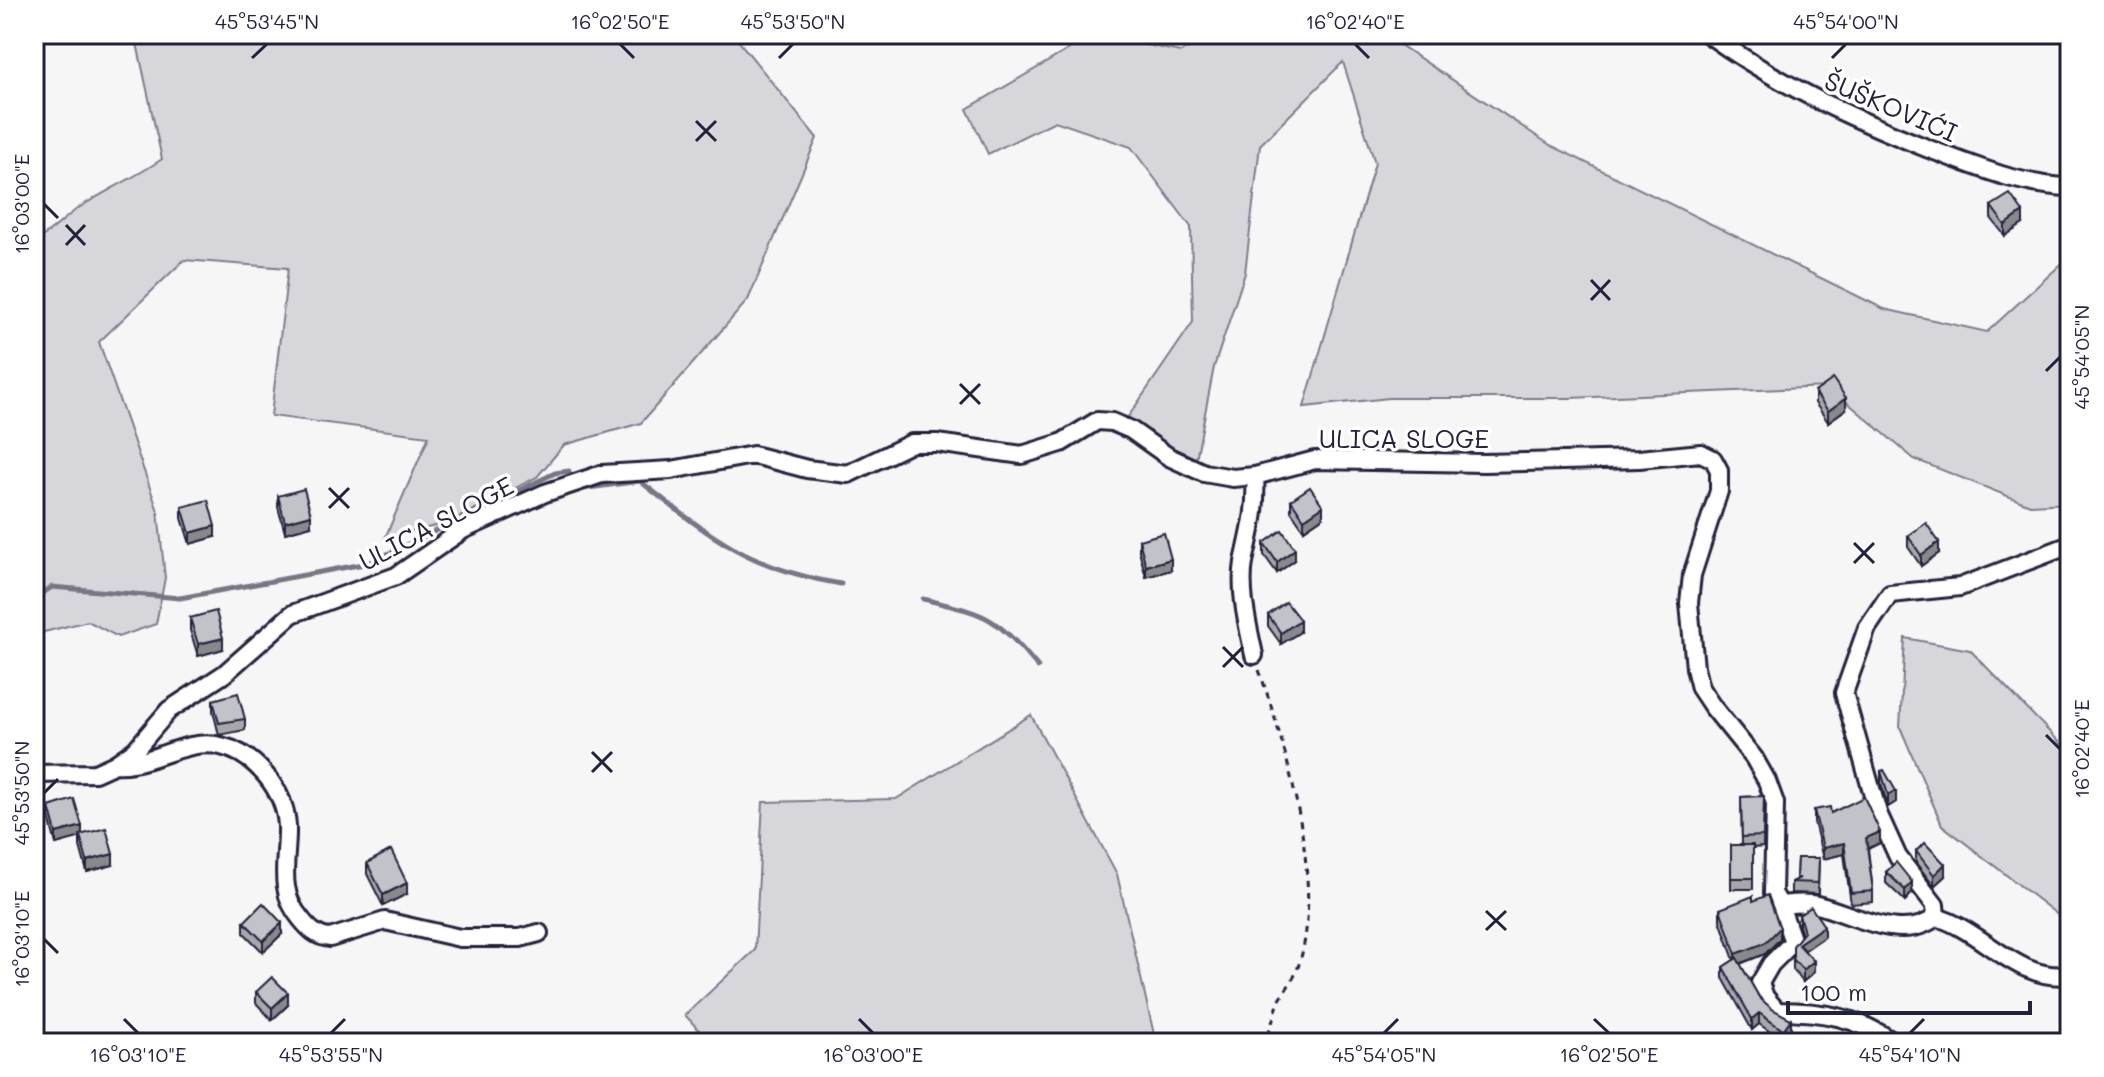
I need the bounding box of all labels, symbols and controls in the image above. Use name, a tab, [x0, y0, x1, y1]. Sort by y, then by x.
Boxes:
text: 45°53'45"N	[215, 8, 319, 34]
text: 16°02'50"E	[570, 8, 670, 34]
text: 45°53'50"N	[741, 8, 845, 34]
text: 16°02'40"E	[1305, 8, 1405, 34]
text: 45°54'00"N	[1793, 8, 1899, 34]
street label: ŠUŠKOVIĆI	[1819, 63, 1963, 149]
text: 16°03'00"E	[8, 154, 34, 254]
text: 45°54'05"N	[2068, 305, 2094, 409]
street label: ULICA SLOGE	[1319, 421, 1489, 455]
street label: ULICA SLOGE	[353, 468, 519, 578]
text: 16°02'40"E	[2068, 699, 2094, 799]
text: 45°53'50"N	[8, 741, 34, 845]
text: 16°03'10"E	[8, 891, 34, 988]
scale bar	[1788, 965, 2030, 1015]
text: 100 m	[1800, 976, 1867, 1007]
text: 16°03'10"E	[90, 1041, 187, 1067]
text: 45°53'55"N	[279, 1041, 383, 1067]
text: 16°03'00"E	[823, 1041, 923, 1067]
text: 45°54'05"N	[1332, 1041, 1436, 1067]
text: 16°02'50"E	[1559, 1041, 1659, 1067]
text: 45°54'10"N	[1859, 1041, 1961, 1067]

